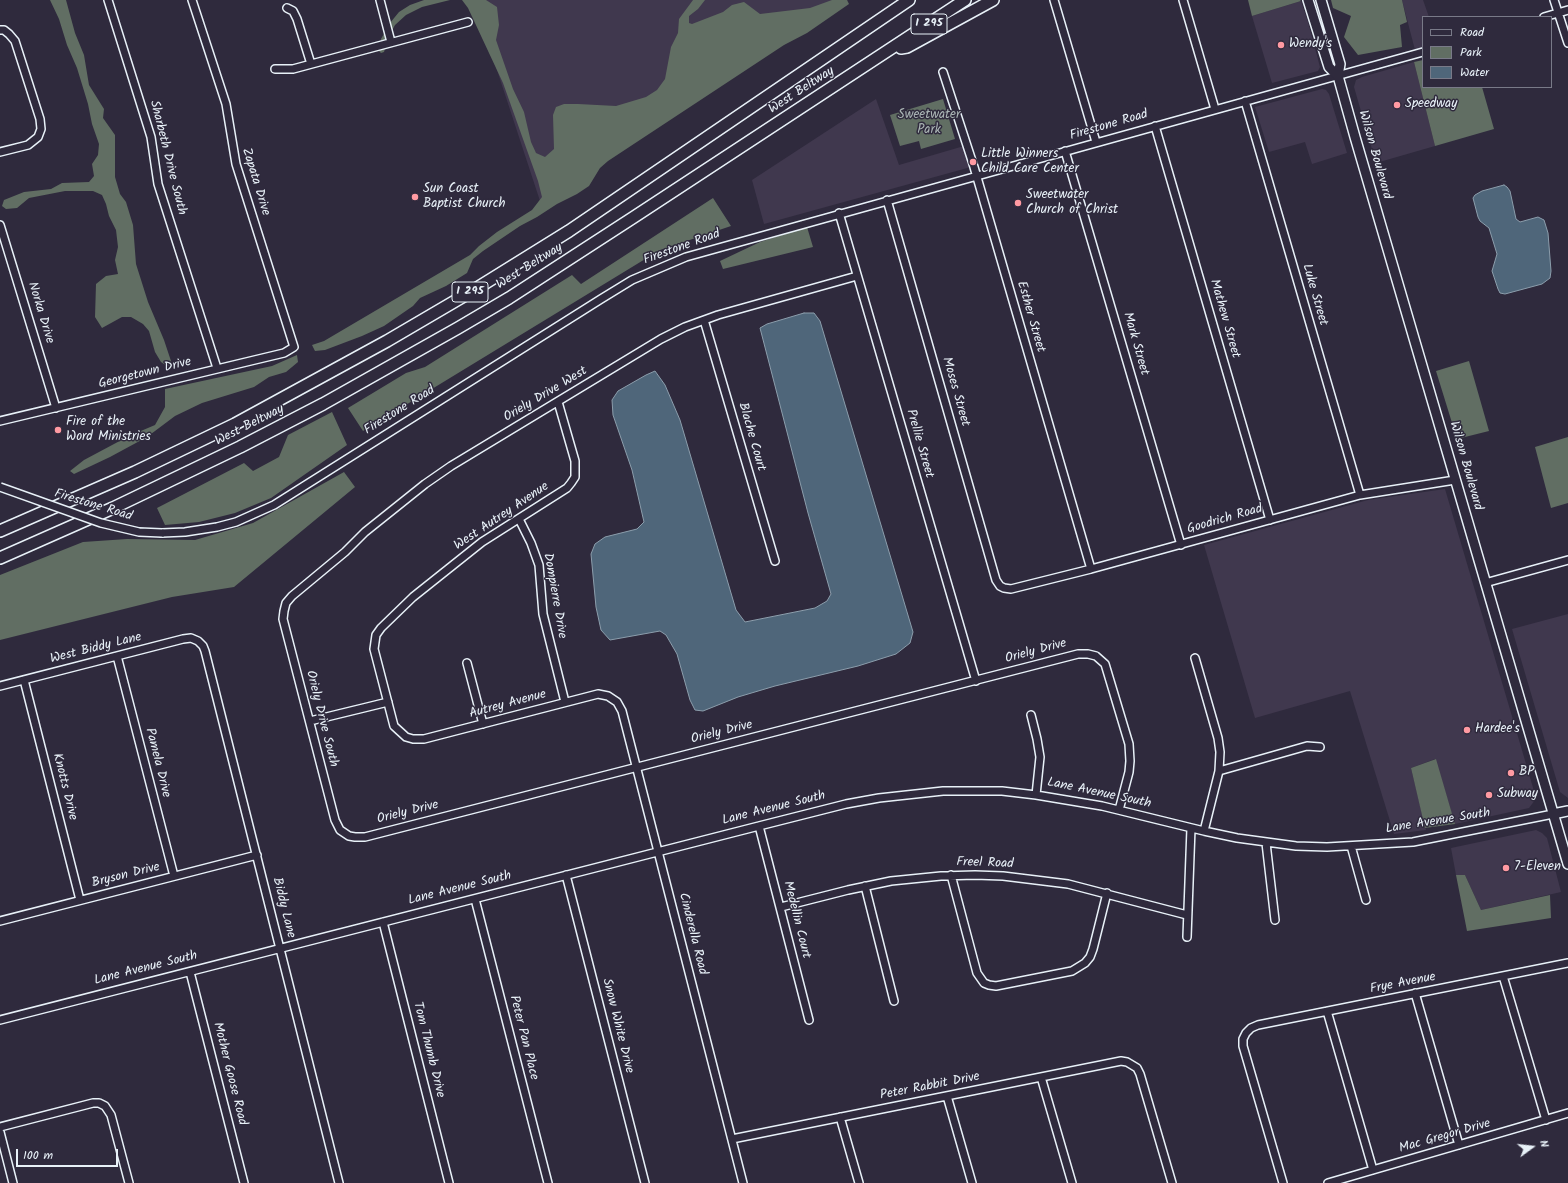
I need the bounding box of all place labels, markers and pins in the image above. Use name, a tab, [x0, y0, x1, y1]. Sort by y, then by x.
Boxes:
place label: Wendy's	[1289, 37, 1332, 53]
marker: Wendy's	[1276, 40, 1286, 50]
place label: Speedway	[1405, 97, 1457, 113]
marker: Speedway	[1392, 100, 1402, 110]
place label: Little Winners Child Care Center	[981, 147, 1079, 178]
marker: Little Winners Child Care Center	[968, 157, 978, 167]
place label: Sun Coast Baptist Church	[423, 182, 506, 213]
place label: Sweetwater Church of Christ	[1026, 188, 1118, 219]
marker: Sun Coast Baptist Church	[410, 192, 420, 202]
marker: Sweetwater Church of Christ	[1013, 198, 1023, 208]
place label: Fire of the Word Ministries	[66, 415, 151, 446]
marker: Fire of the Word Ministries	[53, 425, 63, 435]
place label: Hardee's	[1475, 722, 1520, 738]
marker: Hardee's	[1462, 725, 1472, 735]
place label: BP	[1519, 765, 1534, 781]
marker: BP	[1506, 768, 1516, 778]
place label: Subway	[1497, 787, 1538, 803]
marker: Subway	[1484, 790, 1494, 800]
place label: 7-Eleven	[1514, 860, 1561, 876]
marker: 7-Eleven	[1501, 863, 1511, 873]

